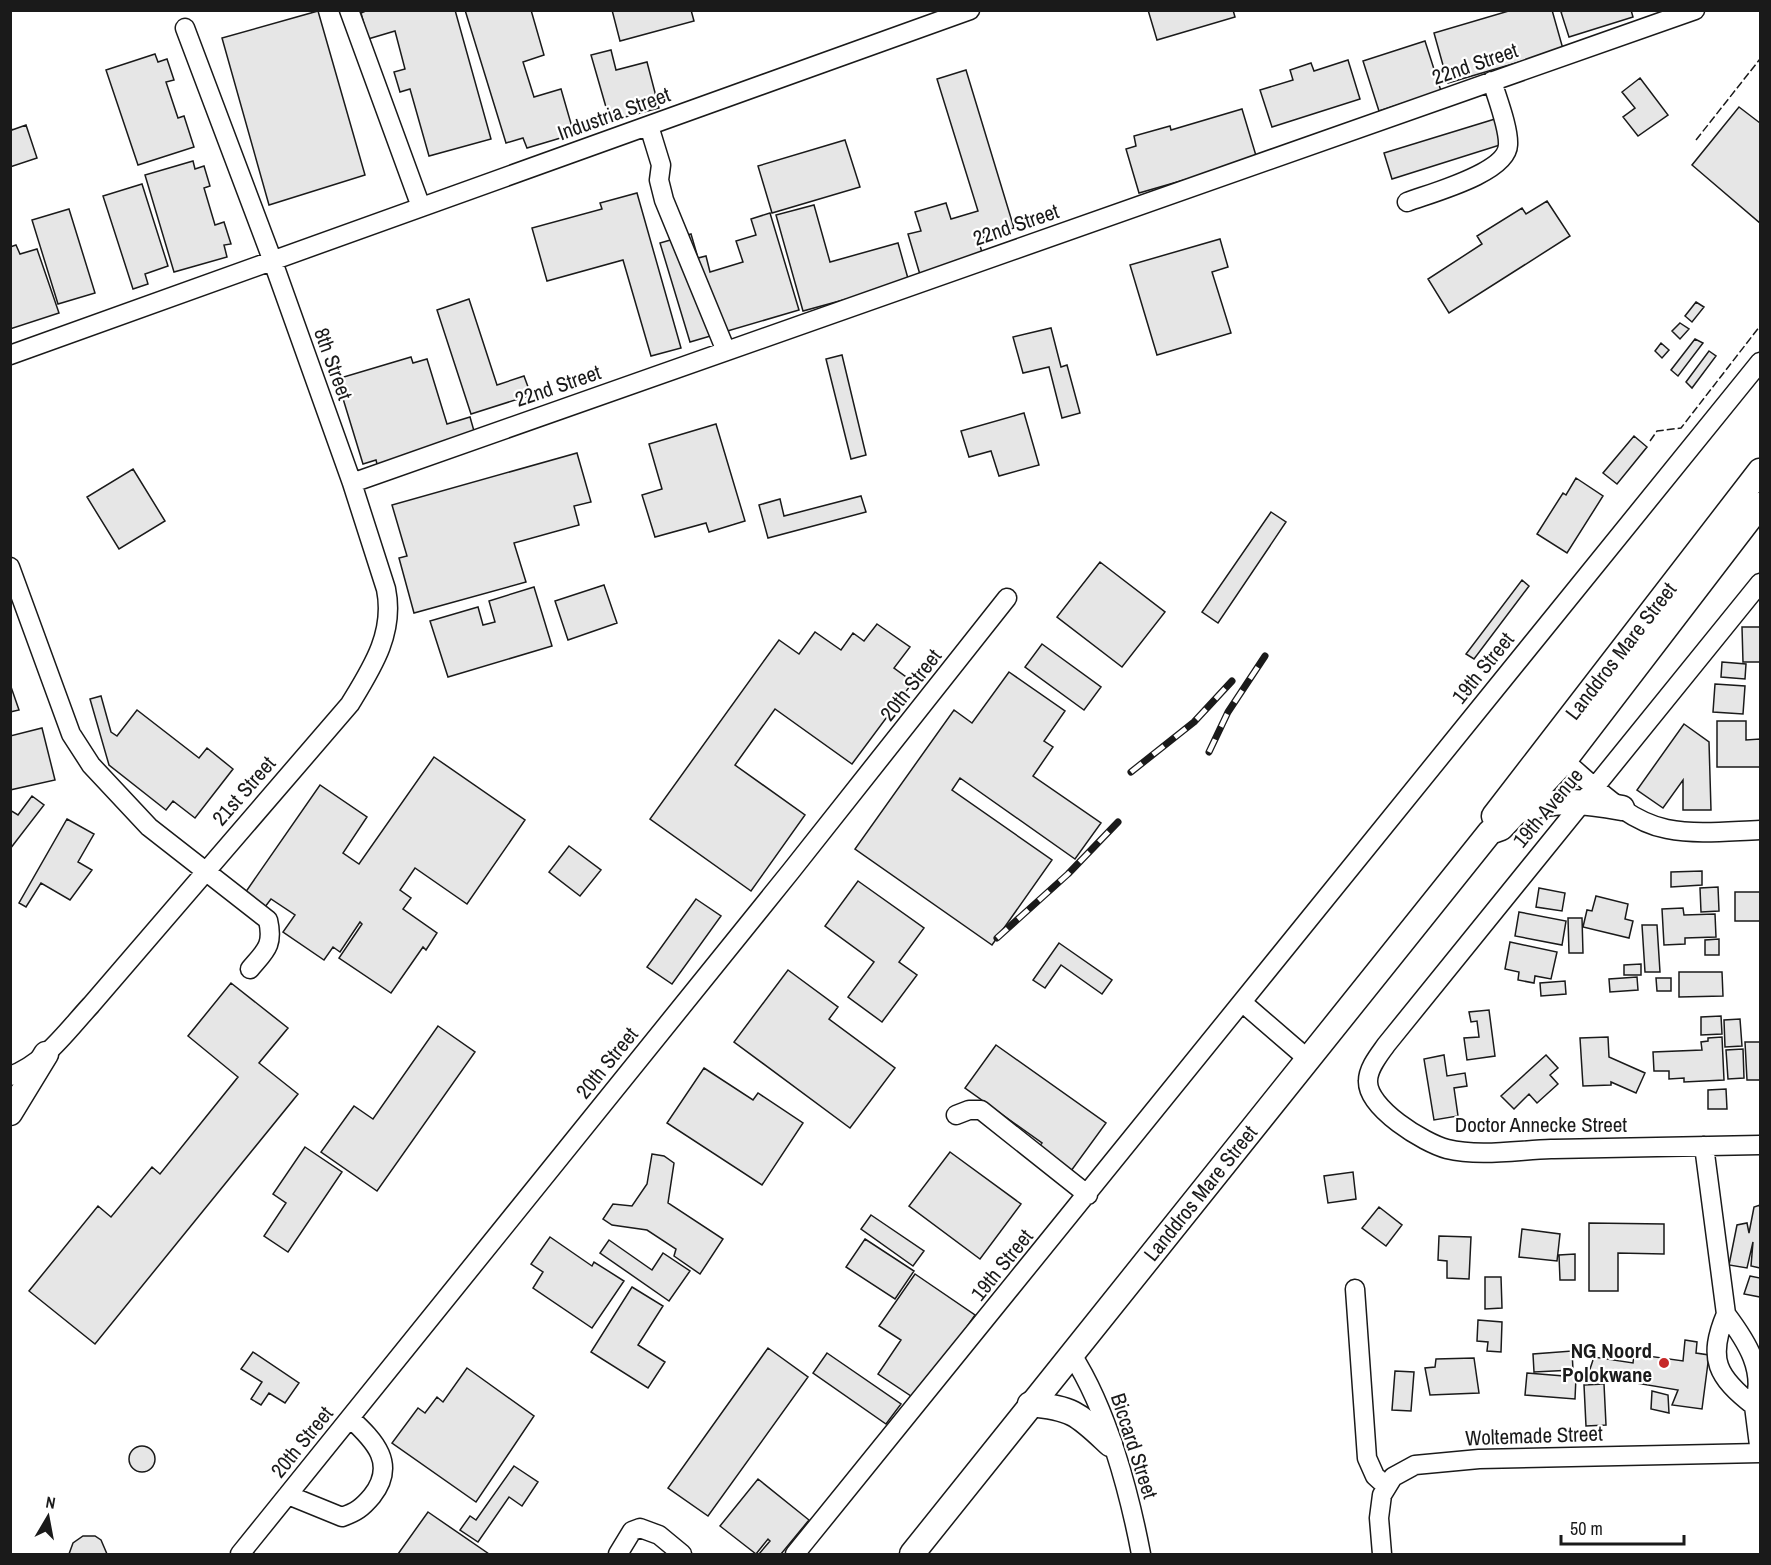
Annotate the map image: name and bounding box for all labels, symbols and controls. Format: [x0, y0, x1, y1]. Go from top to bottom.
street label: 22nd Street [1428, 35, 1522, 92]
street label: Industria Street [554, 80, 674, 147]
street label: 22nd Street [969, 196, 1063, 253]
street label: 8th Street [307, 324, 360, 404]
street label: 22nd Street [511, 357, 605, 414]
street label: Landdros Mare Street [1558, 576, 1683, 726]
street label: 19th Street [1445, 626, 1521, 710]
street label: 20th Street [873, 642, 948, 727]
street label: 21st Street [205, 750, 282, 832]
street label: 19th Avenue [1506, 762, 1589, 854]
street label: 20th Street [569, 1021, 645, 1105]
street label: Doctor Annecke Street [1455, 1110, 1627, 1139]
street label: Landdros Mare Street [1137, 1119, 1264, 1267]
street label: 19th Street [964, 1223, 1040, 1307]
place label: NG Noord Polokwane [1562, 1336, 1652, 1389]
marker: NG Noord Polokwane [1657, 1356, 1671, 1370]
street label: Biccard Street [1104, 1389, 1165, 1502]
street label: 20th Street [264, 1400, 340, 1484]
street label: Woltemade Street [1465, 1419, 1603, 1452]
north arrow [18, 1487, 78, 1547]
text: N [44, 1491, 57, 1514]
scale bar [1561, 1508, 1684, 1546]
text: 50 m [1570, 1516, 1603, 1541]

